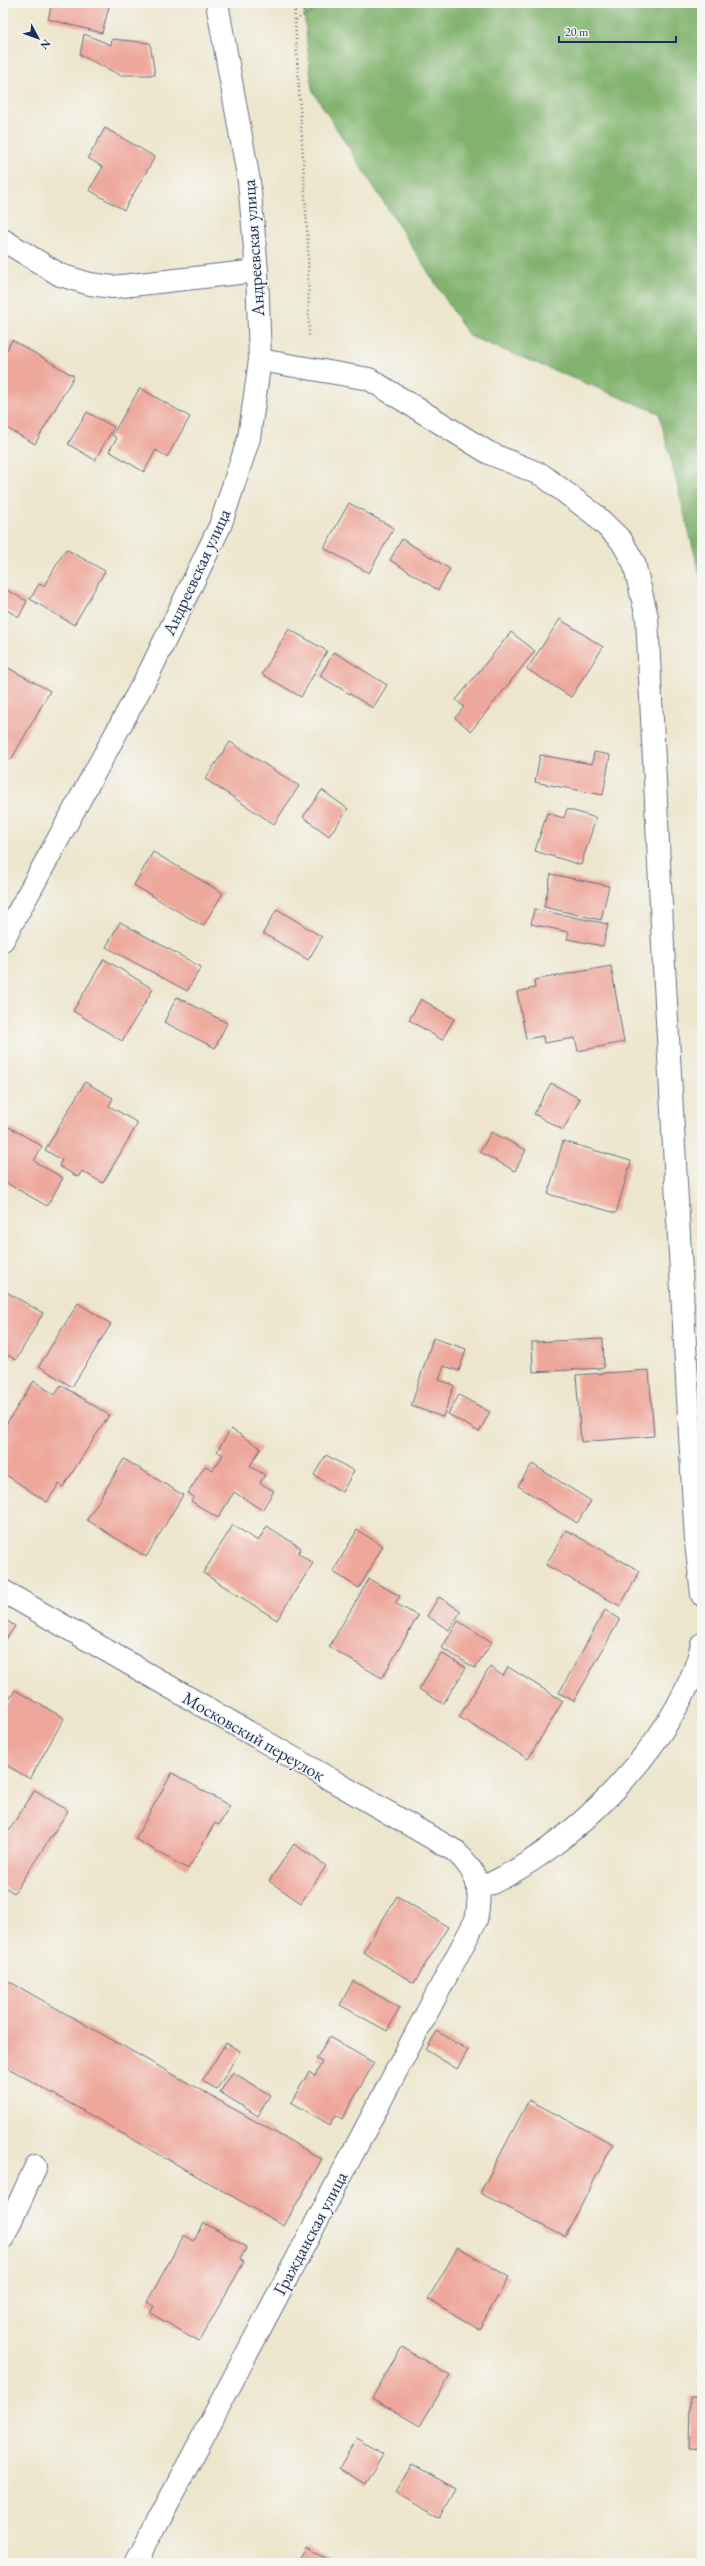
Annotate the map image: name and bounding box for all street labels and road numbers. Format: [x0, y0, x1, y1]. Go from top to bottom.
street label: Андреевская улица [237, 178, 269, 318]
street label: Андреевская улица [156, 504, 236, 640]
street label: Московский переулок [179, 1686, 330, 1786]
street label: Гражданская улица [268, 2166, 353, 2299]

